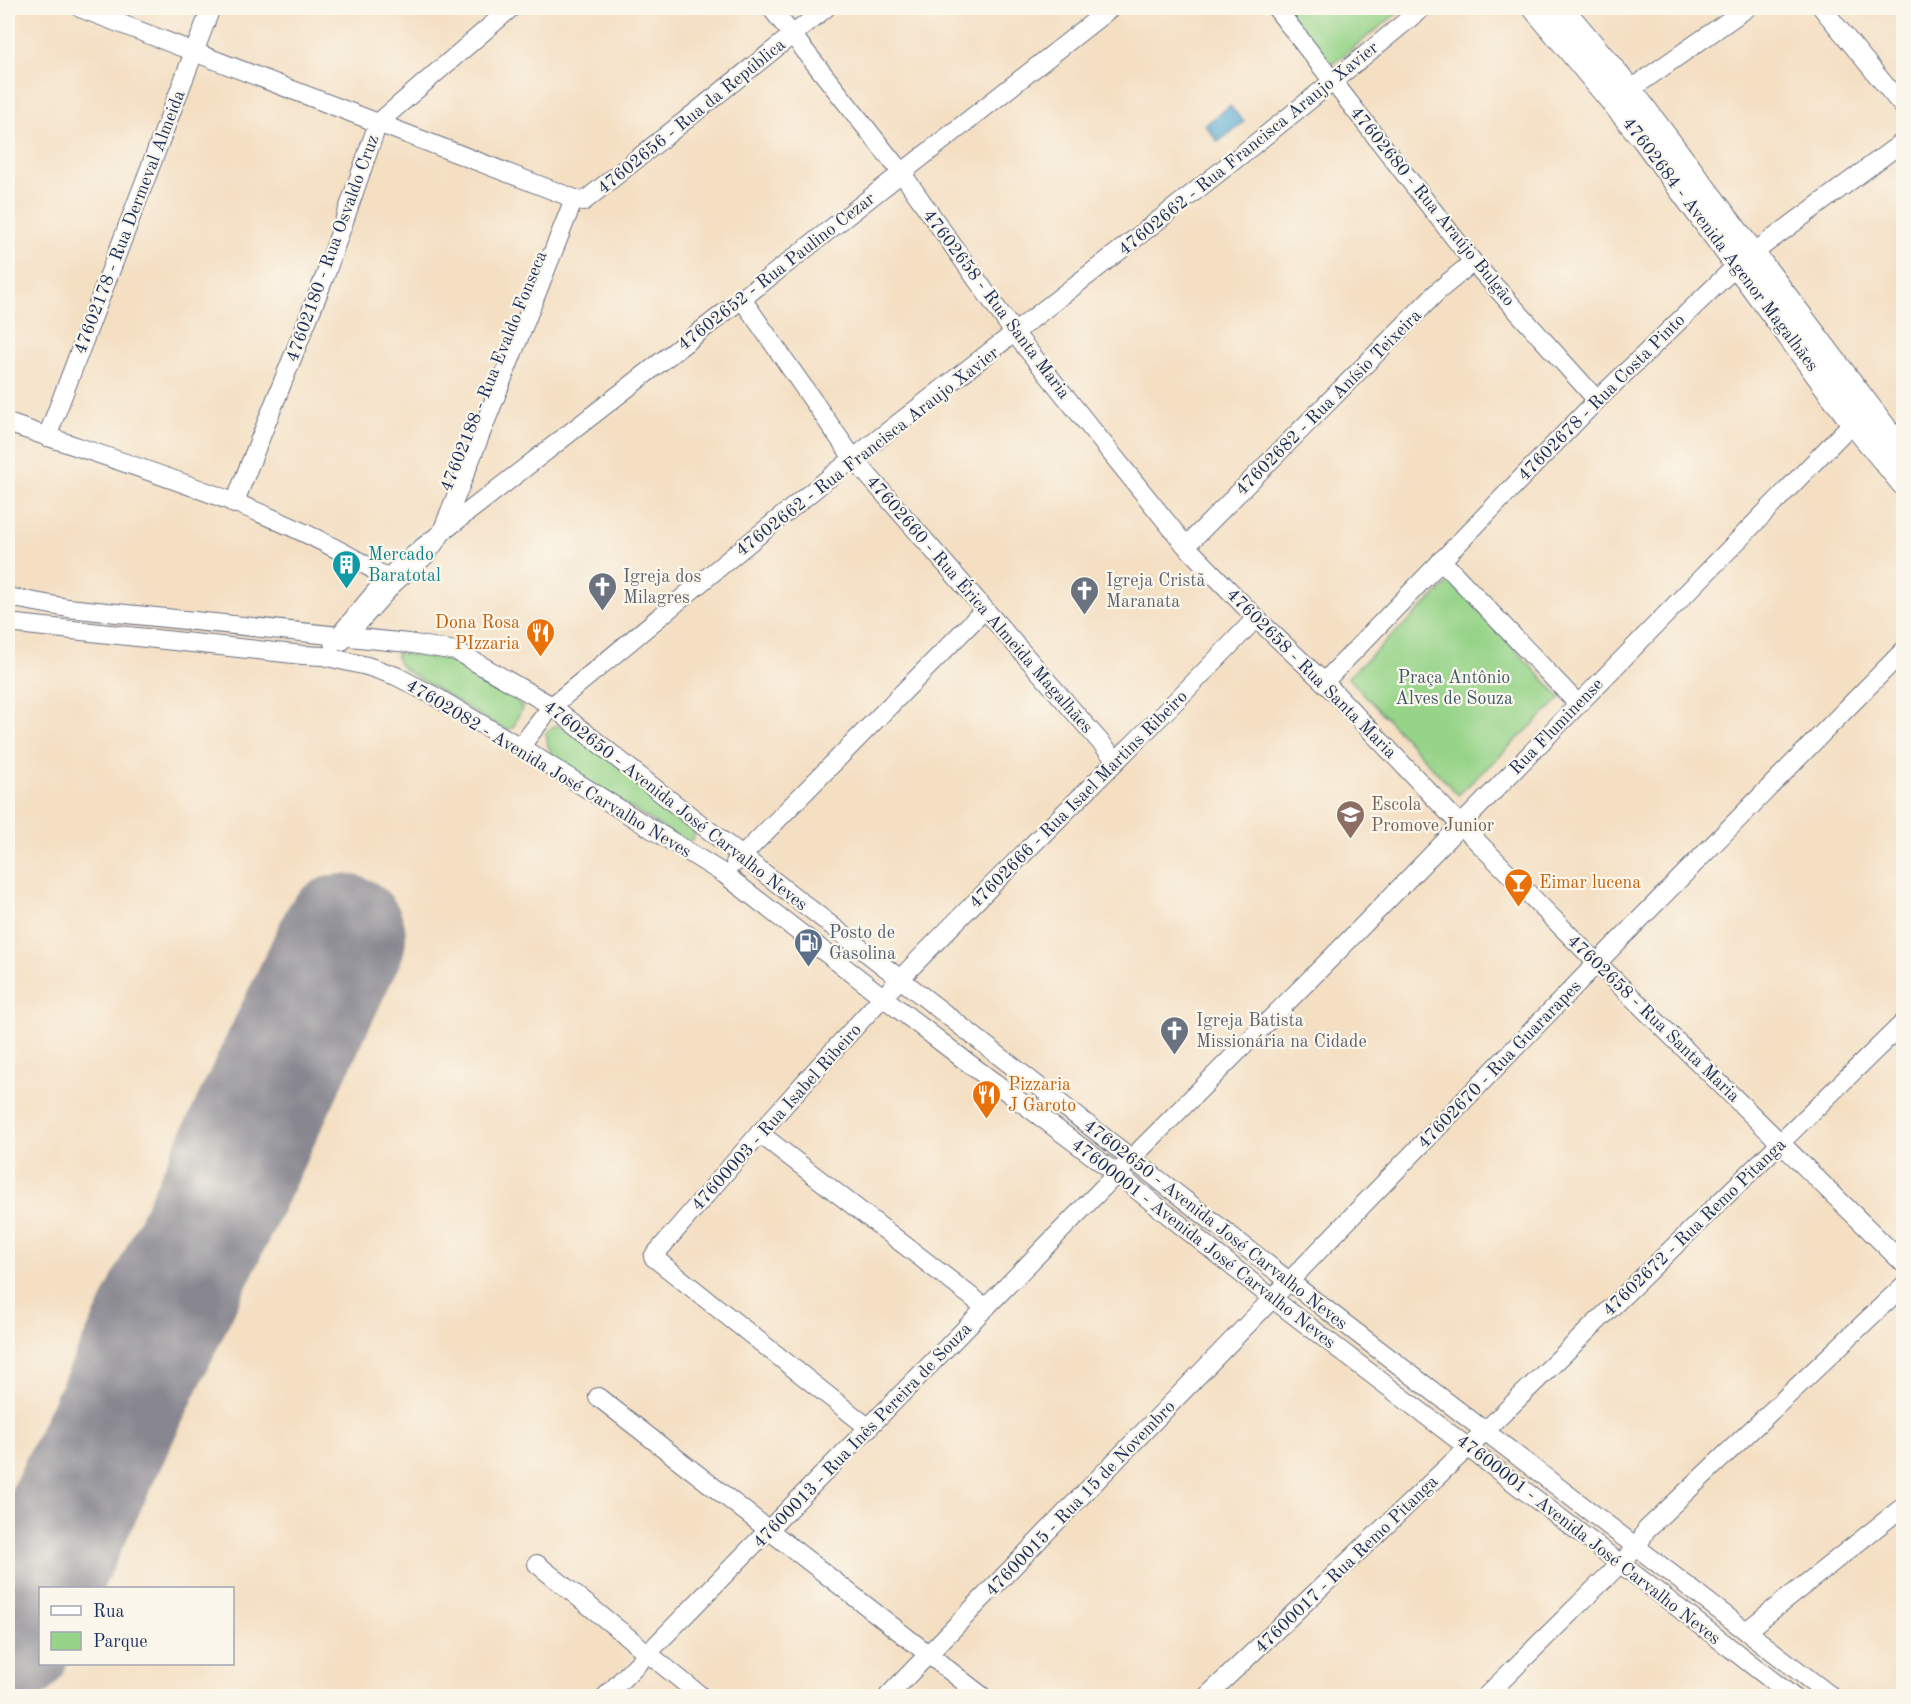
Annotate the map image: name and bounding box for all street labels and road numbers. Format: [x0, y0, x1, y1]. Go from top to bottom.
street label: 47602656 - Rua da República [594, 36, 789, 198]
street label: 47602662 - Rua Francisca Araujo Xavier [1115, 38, 1382, 259]
street label: 47602178 - Rua Dermeval Almeida [71, 88, 189, 357]
street label: 47602680 - Rua Araújo Bulgão [1346, 104, 1518, 310]
street label: 47602684 - Avenida Agenor Magalhães [1619, 114, 1822, 375]
street label: 47602180 - Rua Osvaldo Cruz [283, 132, 382, 364]
street label: 47602652 - Rua Paulino Cezar [675, 189, 879, 354]
street label: 47602658 - Rua Santa Maria [919, 207, 1073, 403]
street label: 47602188 - Rua Evaldo Fonseca [437, 249, 551, 494]
street label: 47602682 - Rua Anísio Teixeira [1232, 306, 1425, 499]
street label: 47602678 - Rua Costa Pinto [1515, 311, 1689, 485]
street label: 47602662 - Rua Francisca Araujo Xavier [733, 343, 1003, 560]
street label: 47602660 - Rua Érica Almeida Magalhães [863, 470, 1099, 737]
street label: 47602658 - Rua Santa Maria [1223, 585, 1400, 762]
street label: Rua Fluminense [1506, 675, 1607, 778]
street label: 47602082 - Avenida José Carvalho Neves [403, 676, 694, 861]
street label: 47602666 - Rua Isael Martins Ribeiro [966, 687, 1191, 912]
street label: 47602650 - Avenida José Carvalho Neves [540, 697, 811, 914]
street label: 47602658 - Rua Santa Maria [1564, 932, 1743, 1106]
street label: 47602670 - Rua Guararapes [1415, 977, 1585, 1152]
street label: 47600003 - Rua Isabel Ribeiro [688, 1021, 865, 1214]
street label: 47602650 - Avenida José Carvalho Neves [1080, 1116, 1351, 1333]
street label: 47600001 - Avenida José Carvalho Neves [1068, 1135, 1339, 1352]
street label: 47602672 - Rua Remo Pitanga [1600, 1135, 1790, 1320]
street label: 47600013 - Rua Inês Pereira de Souza [750, 1320, 975, 1552]
street label: 47600015 - Rua 15 de Novembro [983, 1397, 1179, 1600]
street label: 47600001 - Avenida José Carvalho Neves [1453, 1431, 1724, 1648]
street label: 47600017 - Rua Remo Pitanga [1252, 1472, 1442, 1657]

